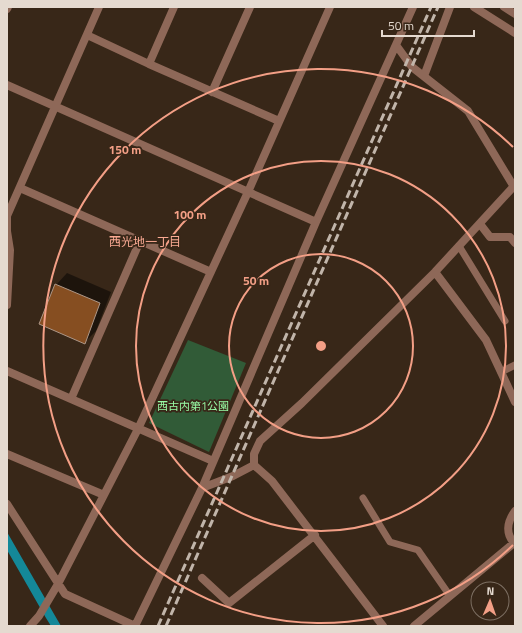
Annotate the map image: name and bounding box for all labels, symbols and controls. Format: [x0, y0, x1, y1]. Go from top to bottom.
scale bar [382, 12, 474, 38]
text: 50 m [388, 16, 414, 35]
text: 150 m [109, 140, 141, 159]
text: 100 m [174, 205, 206, 224]
district label: 西光地一丁目 [109, 232, 181, 251]
text: 50 m [243, 271, 269, 290]
centre of rings [314, 339, 328, 353]
park label: 西古内第1公園 [157, 398, 229, 414]
north arrow [470, 581, 510, 621]
text: N [486, 583, 494, 599]

